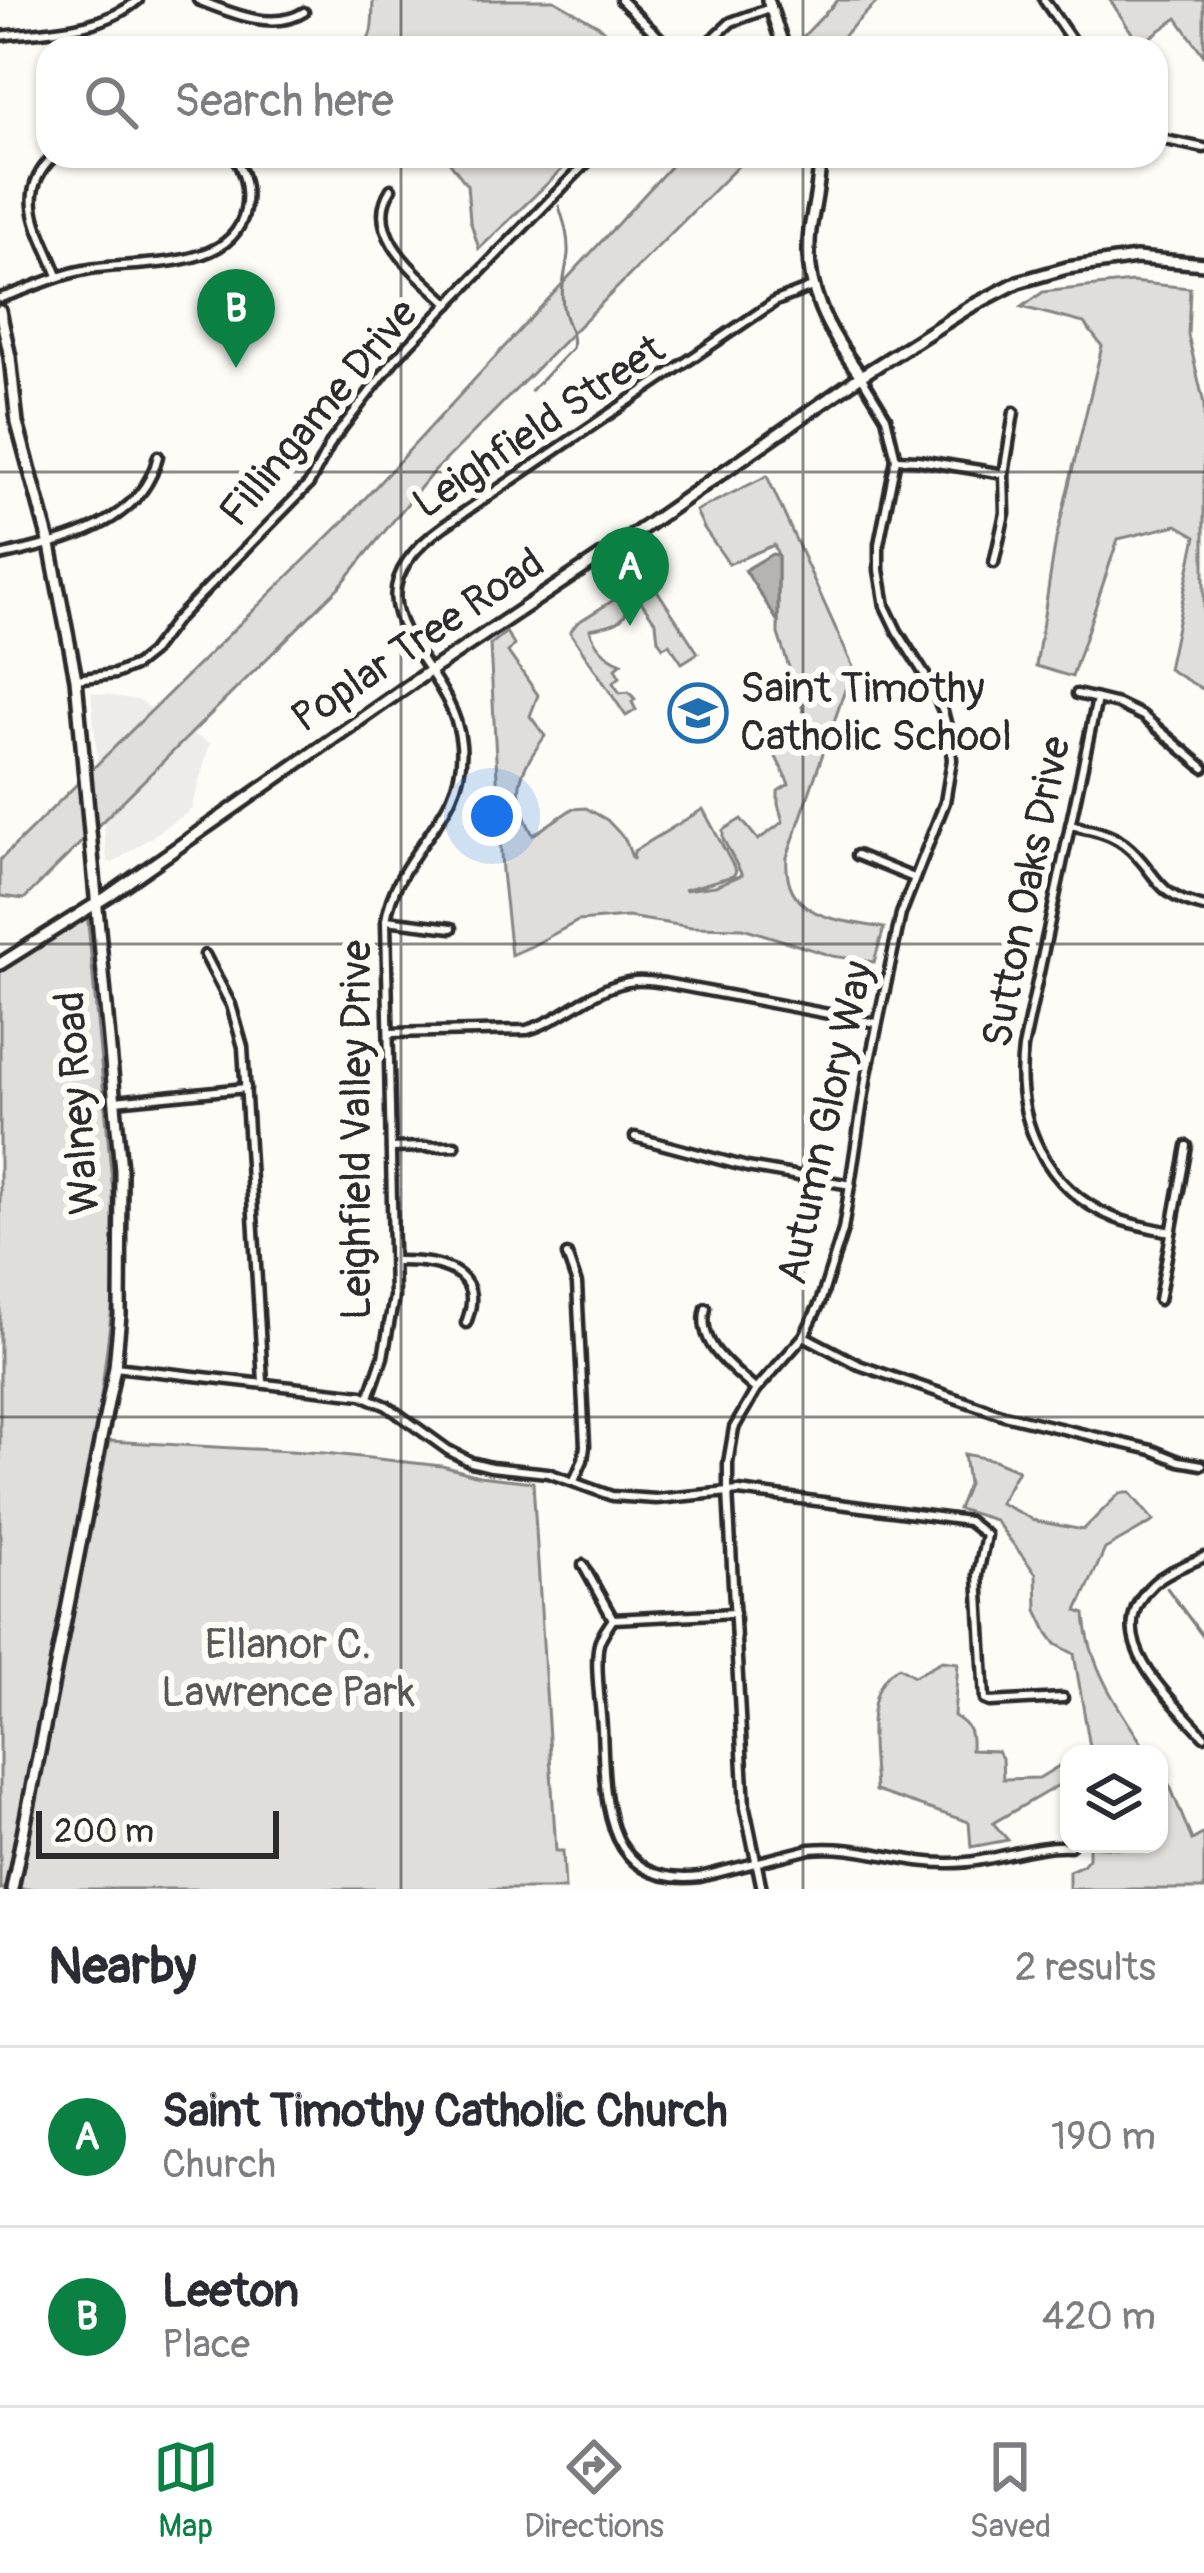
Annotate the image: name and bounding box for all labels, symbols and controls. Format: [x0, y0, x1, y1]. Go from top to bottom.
search box [36, 36, 1168, 168]
icon: search [78, 69, 144, 135]
text: Search here [174, 74, 394, 130]
pin: B [197, 269, 275, 368]
street label: Fillingame Drive [209, 288, 429, 537]
street label: Leighfield Street [403, 324, 675, 530]
pin: A [591, 527, 669, 626]
street label: Poplar Tree Road [282, 537, 554, 745]
place label: Saint Timothy Catholic School [740, 663, 1012, 763]
school or university icon: Saint Timothy Catholic School [667, 682, 729, 744]
street label: Sutton Oaks Drive [971, 732, 1083, 1052]
your location [462, 786, 522, 846]
street label: Leighfield Valley Drive [331, 940, 383, 1320]
street label: Autumn Glory Way [766, 957, 886, 1289]
street label: Walney Road [44, 990, 112, 1216]
park label: Ellanor C. Lawrence Park [161, 1619, 415, 1719]
map controls [1060, 1745, 1168, 1853]
button: layers [1060, 1745, 1168, 1853]
scale bar [36, 1805, 279, 1858]
text: 200 m [54, 1811, 154, 1852]
text: Nearby [48, 1935, 196, 1999]
text: 2 results [1015, 1943, 1156, 1992]
text: Saint Timothy Catholic Church [162, 2084, 728, 2140]
text: A [74, 2112, 100, 2161]
text: 190 m [1051, 2112, 1156, 2161]
text: Church [162, 2140, 276, 2189]
text: Leeton [162, 2264, 299, 2320]
text: B [76, 2292, 98, 2341]
text: 420 m [1042, 2292, 1156, 2341]
text: Place [162, 2320, 250, 2369]
tab: Map [153, 2434, 219, 2547]
tab: Directions [524, 2434, 664, 2547]
tab: Saved [969, 2434, 1051, 2547]

